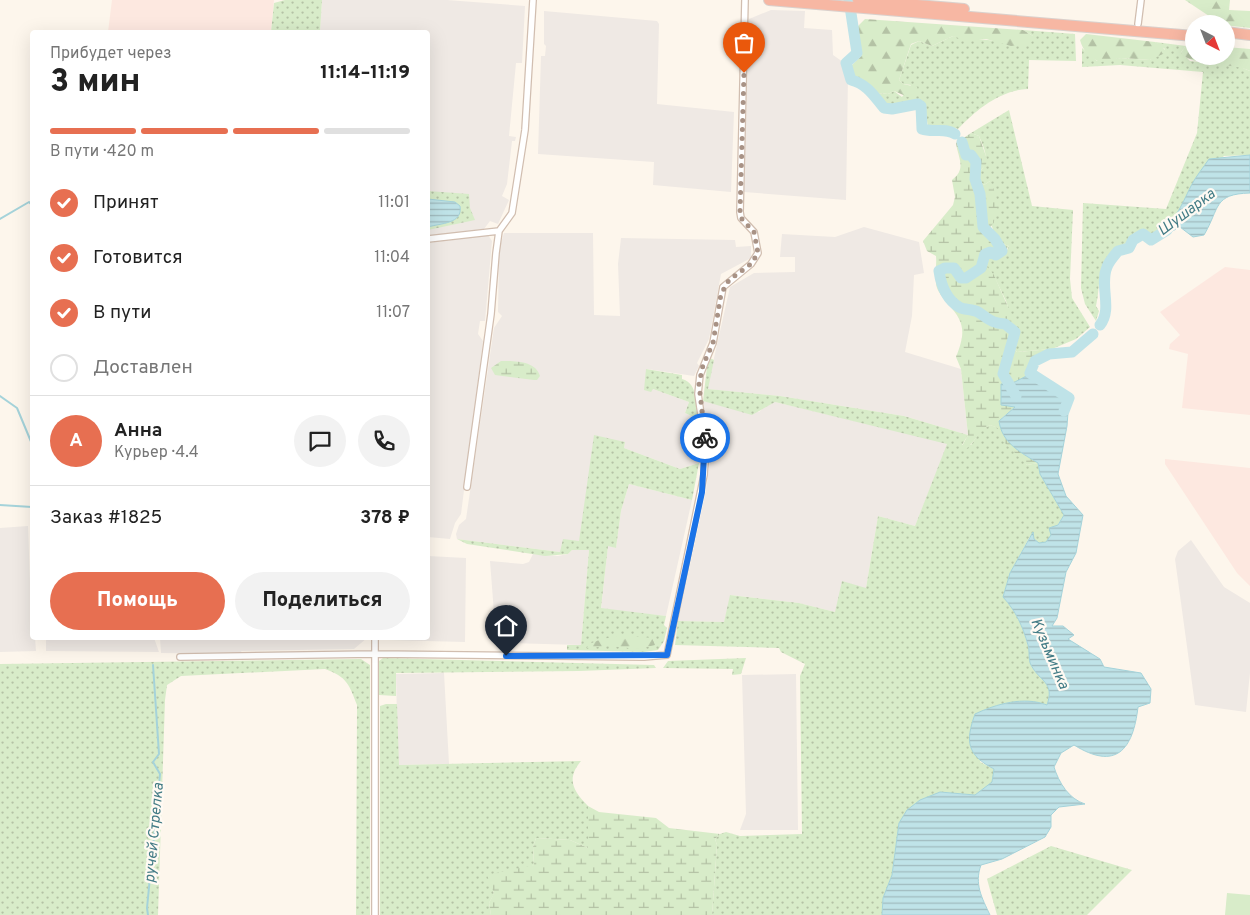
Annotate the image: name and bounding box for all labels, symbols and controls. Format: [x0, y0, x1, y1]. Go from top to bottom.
north arrow [1185, 15, 1235, 65]
map controls [1185, 15, 1235, 65]
pin [723, 22, 765, 73]
icon: bag [730, 29, 758, 57]
text: Прибудет через [50, 44, 172, 64]
text: 11:14–11:19 [320, 61, 410, 85]
text: 3 мин [50, 63, 141, 103]
text: В пути · 420 m [50, 142, 154, 162]
water label: Шушарка [1154, 185, 1220, 241]
icon: check [50, 189, 78, 217]
text: Принят [93, 191, 159, 215]
text: 11:01 [378, 193, 410, 213]
icon: check [50, 244, 78, 272]
text: Готовится [93, 246, 183, 270]
text: 11:04 [374, 248, 410, 268]
icon: check [50, 299, 78, 327]
text: В пути [93, 301, 151, 325]
text: 11:07 [376, 303, 410, 323]
text: Доставлен [93, 356, 193, 380]
courier [680, 413, 730, 463]
button: chat [294, 415, 346, 467]
button: phone [358, 415, 410, 467]
text: Анна [114, 419, 162, 443]
icon: bike [691, 424, 719, 452]
text: А [69, 429, 83, 453]
text: Курьер · 4.4 [114, 443, 199, 463]
text: Заказ #1825 [50, 506, 162, 530]
text: 378 ₽ [360, 506, 410, 530]
button: Помощь [50, 572, 225, 630]
button: Поделиться [235, 572, 410, 630]
pin [485, 605, 527, 656]
icon: home [492, 612, 520, 640]
water label: Кузьминка [1026, 616, 1073, 693]
water label: ручей Стрелка [141, 782, 169, 884]

